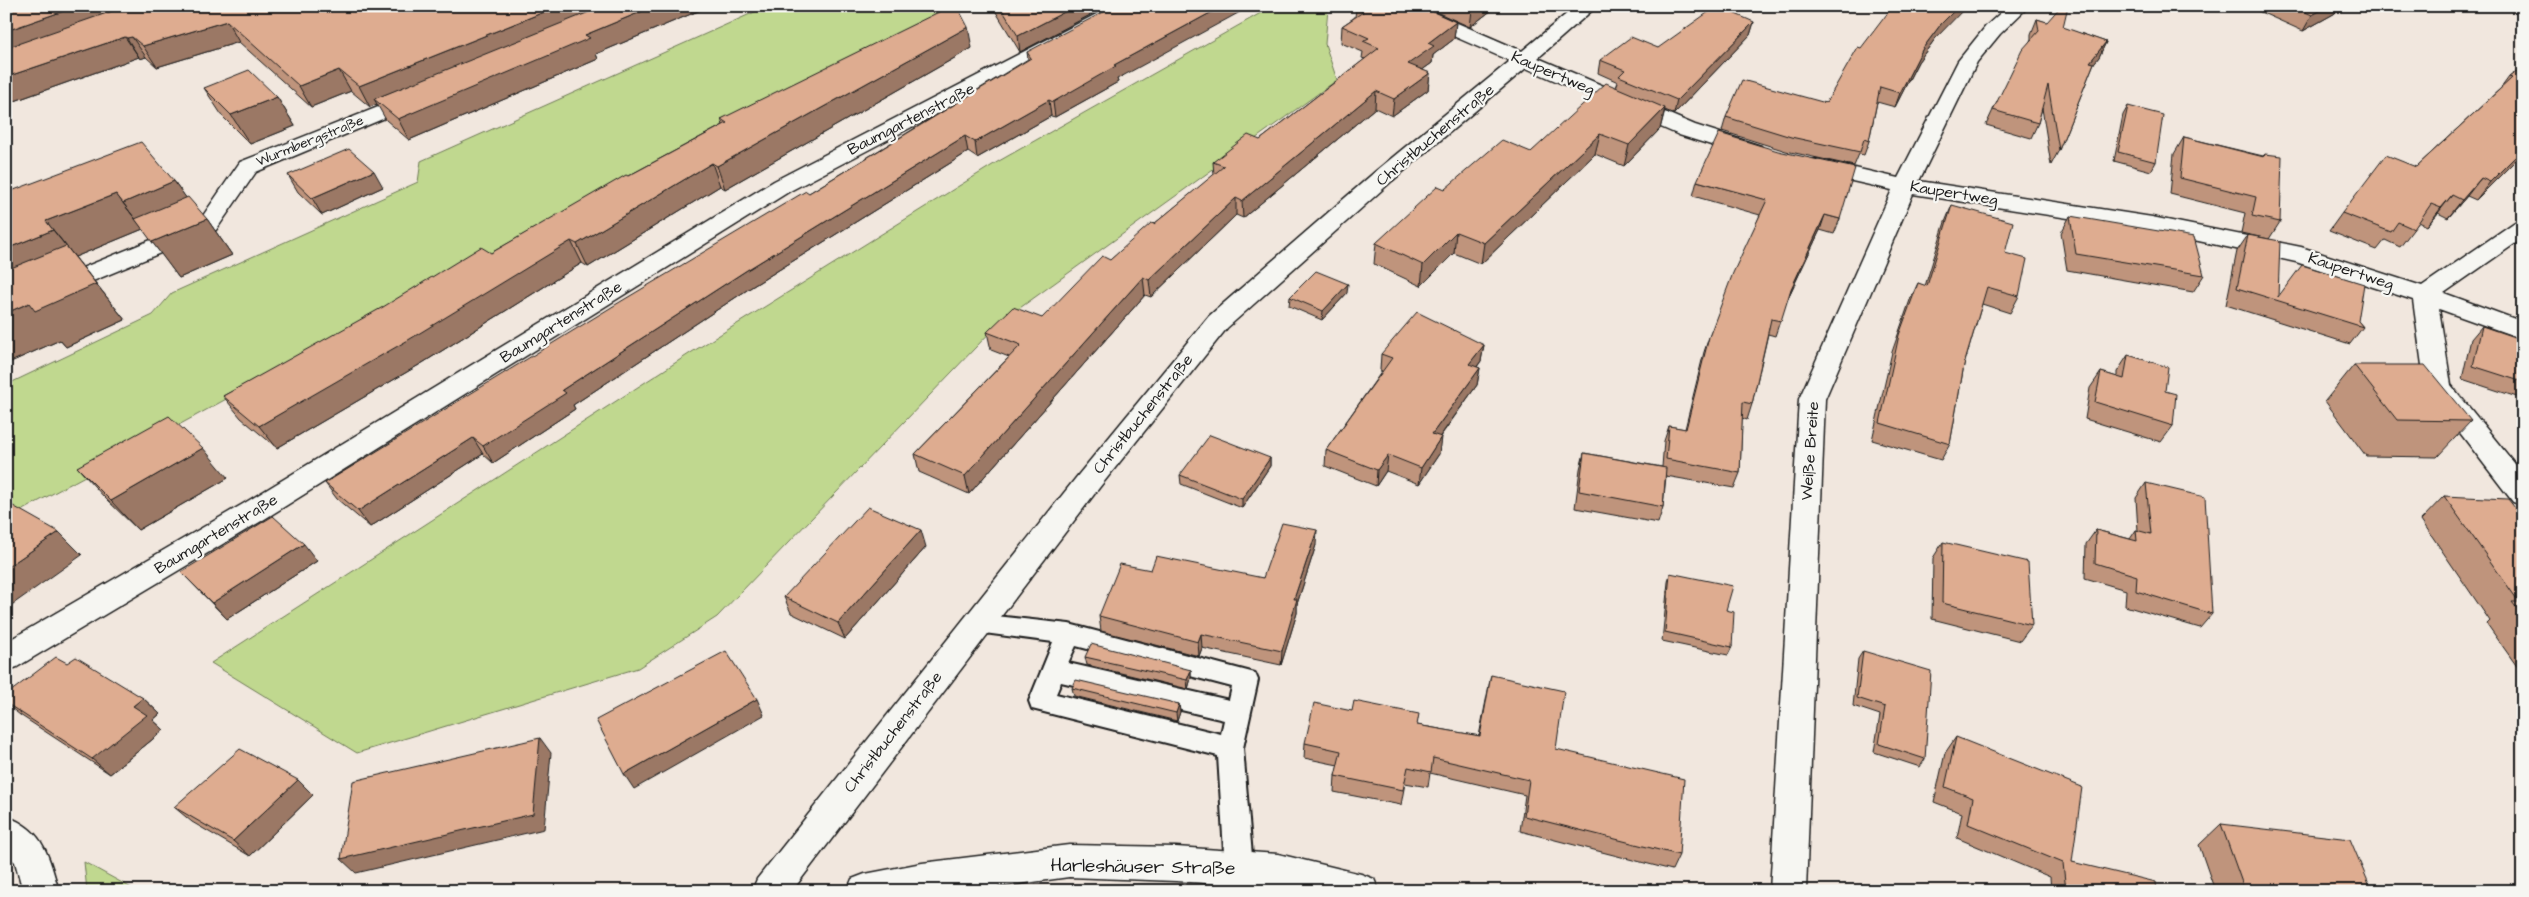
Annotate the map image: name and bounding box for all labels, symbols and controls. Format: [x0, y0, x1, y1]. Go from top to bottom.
street label: Kaupertweg [1508, 46, 1598, 101]
street label: Baumgartenstraße [844, 77, 979, 161]
street label: Christbuchenstraße [1371, 79, 1499, 191]
street label: Wurmbergstraße [253, 110, 367, 172]
street label: Kaupertweg [1908, 175, 2000, 212]
street label: Kaupertweg [2305, 247, 2397, 296]
street label: Baumgartenstraße [496, 275, 627, 369]
street label: Christbuchenstraße [1088, 349, 1198, 479]
street label: Weiße Breite [1796, 401, 1824, 501]
street label: Baumgartenstraße [150, 488, 282, 580]
street label: Christbuchenstraße [839, 667, 948, 797]
street label: Harleshäuser Straße [1050, 852, 1236, 882]

